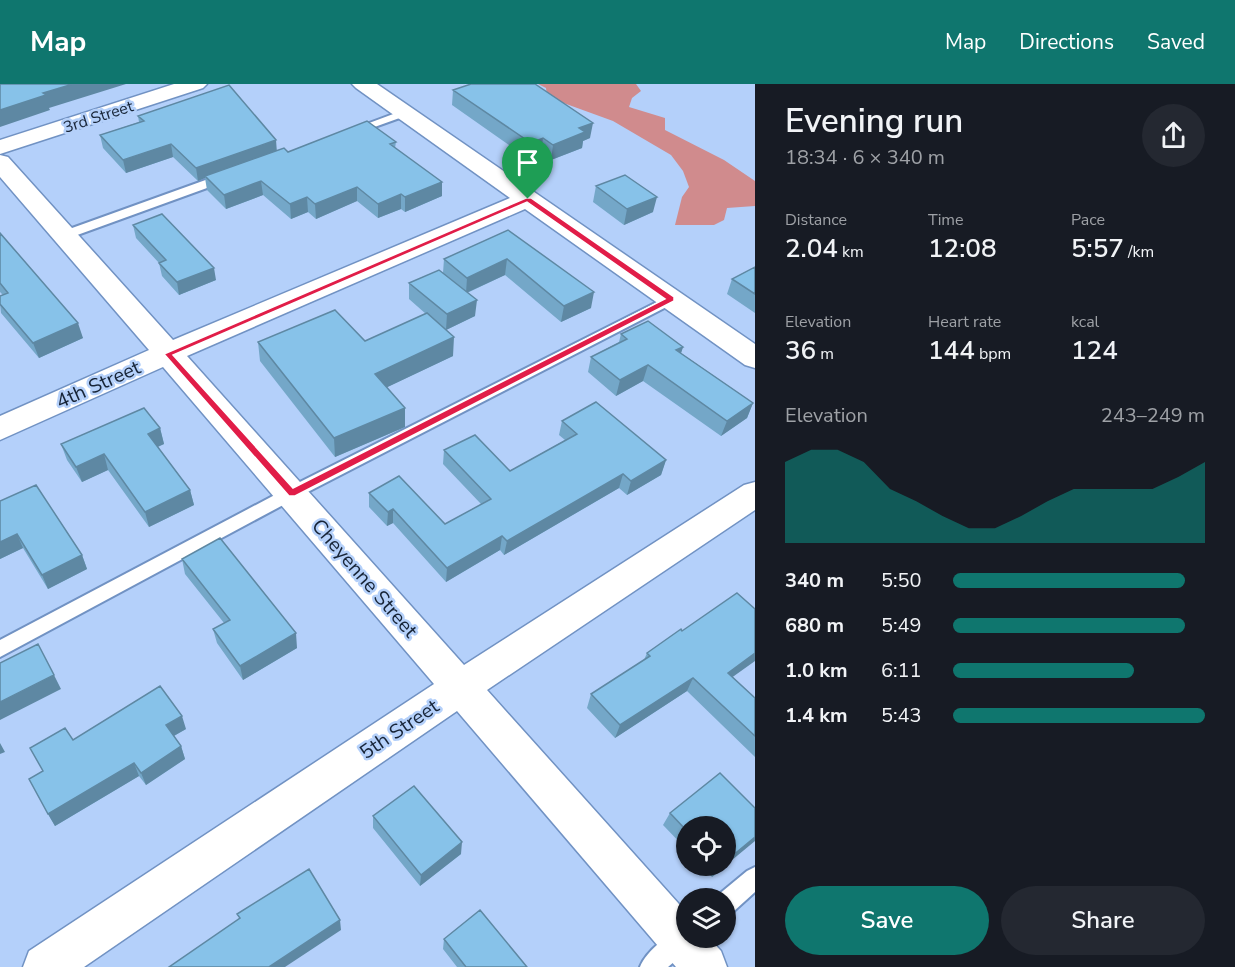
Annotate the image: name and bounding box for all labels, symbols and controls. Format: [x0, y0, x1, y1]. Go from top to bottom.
text: Map [30, 23, 86, 61]
text: Map [945, 28, 986, 56]
text: Directions [1019, 28, 1114, 56]
text: Saved [1147, 28, 1205, 56]
street label: 3rd Street [61, 95, 136, 139]
text: Evening run [785, 99, 963, 144]
button: share [1142, 104, 1205, 167]
pin [502, 137, 553, 199]
text: 18:34 · 6 × 340 m [785, 144, 945, 171]
icon: arrive [511, 146, 544, 179]
text: Distance [785, 209, 847, 231]
text: Time [928, 209, 964, 231]
text: Pace [1071, 209, 1105, 231]
text: 2.04 [785, 231, 838, 266]
text: 12:08 [928, 231, 997, 266]
text: 5:57 [1071, 231, 1124, 266]
text: km [838, 241, 864, 263]
text: /km [1124, 241, 1154, 263]
text: Elevation [785, 311, 851, 333]
text: Heart rate [928, 311, 1001, 333]
text: kcal [1071, 311, 1099, 333]
text: 36 [785, 333, 816, 368]
text: 144 [928, 333, 975, 368]
text: 124 [1071, 333, 1118, 368]
text: m [816, 343, 834, 365]
text: bpm [975, 343, 1011, 365]
street label: 4th Street [52, 353, 146, 415]
text: Elevation [785, 402, 868, 429]
text: 243–249 m [1101, 402, 1205, 429]
street label: Cheyenne Street [306, 513, 424, 644]
text: 340 m [785, 567, 844, 594]
text: 5:50 [881, 567, 922, 594]
text: 680 m [785, 612, 844, 639]
text: 5:49 [881, 612, 922, 639]
text: 1.0 km [785, 657, 848, 684]
text: 6:11 [881, 657, 922, 684]
street label: 5th Street [354, 692, 445, 766]
text: 1.4 km [785, 702, 848, 729]
text: 5:43 [881, 702, 922, 729]
map controls [676, 816, 736, 948]
button: locate [676, 816, 736, 876]
button: Save [785, 886, 989, 955]
button: Share [1001, 886, 1205, 955]
button: layers [676, 888, 736, 948]

